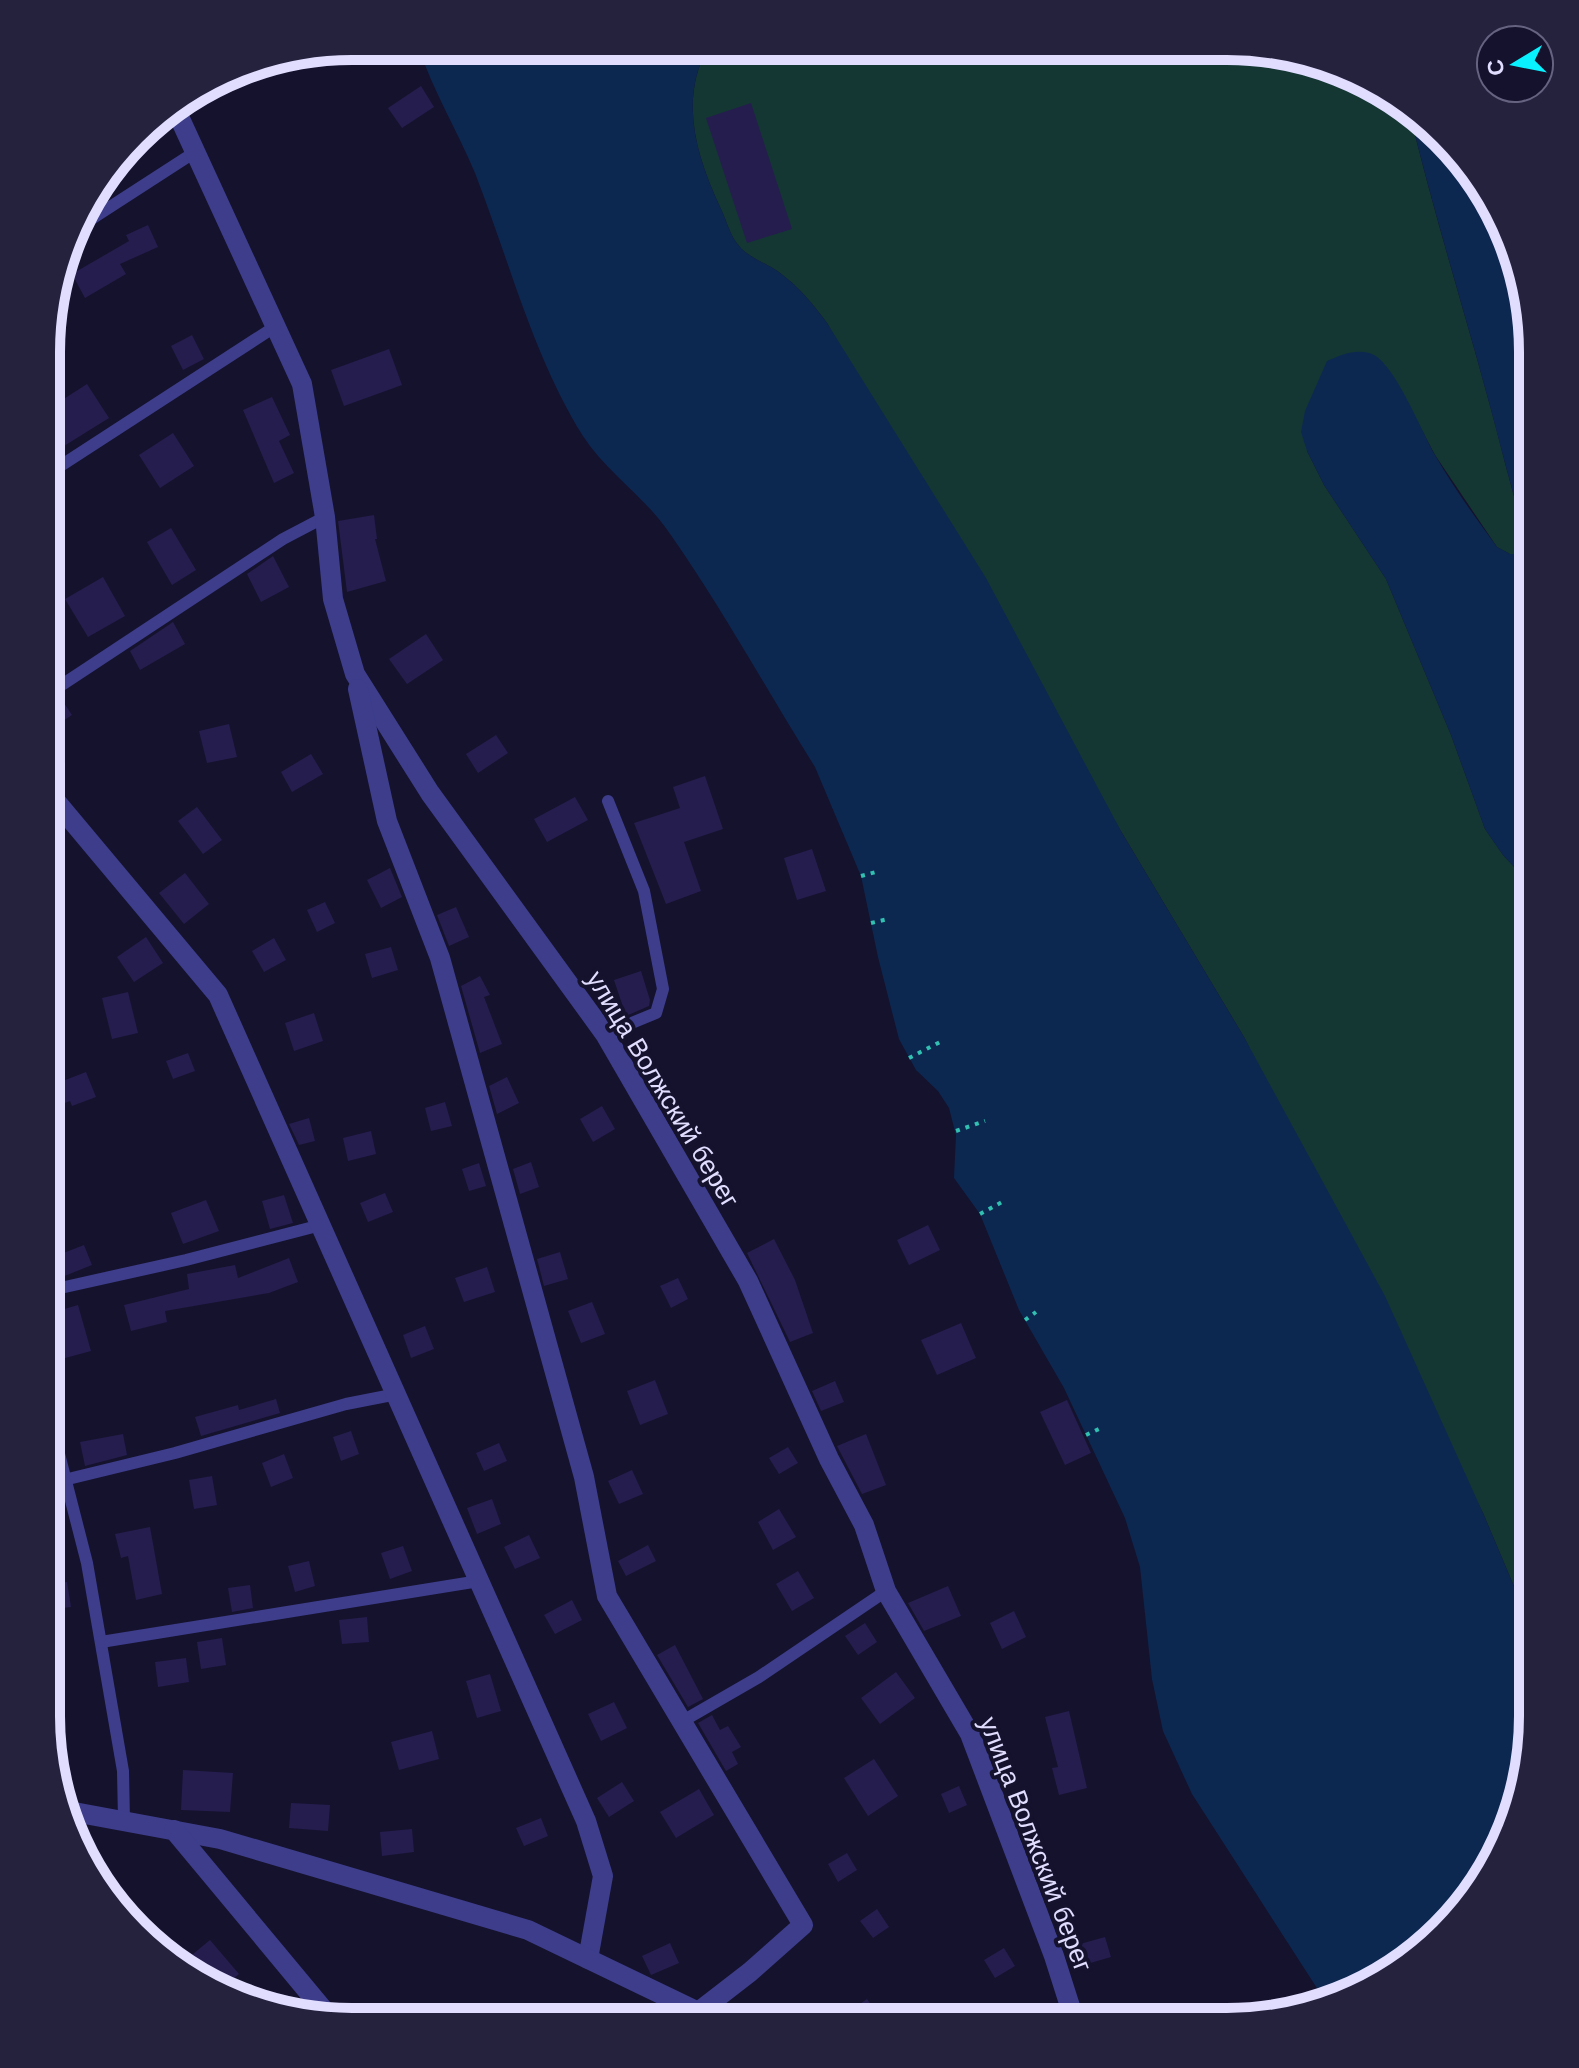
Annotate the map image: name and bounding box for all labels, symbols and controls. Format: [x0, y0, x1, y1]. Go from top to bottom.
north arrow [1475, 24, 1555, 104]
text: С [1482, 57, 1509, 77]
street label: улица Волжский берег [580, 965, 746, 1213]
street label: улица Волжский берег [974, 1712, 1098, 1976]

